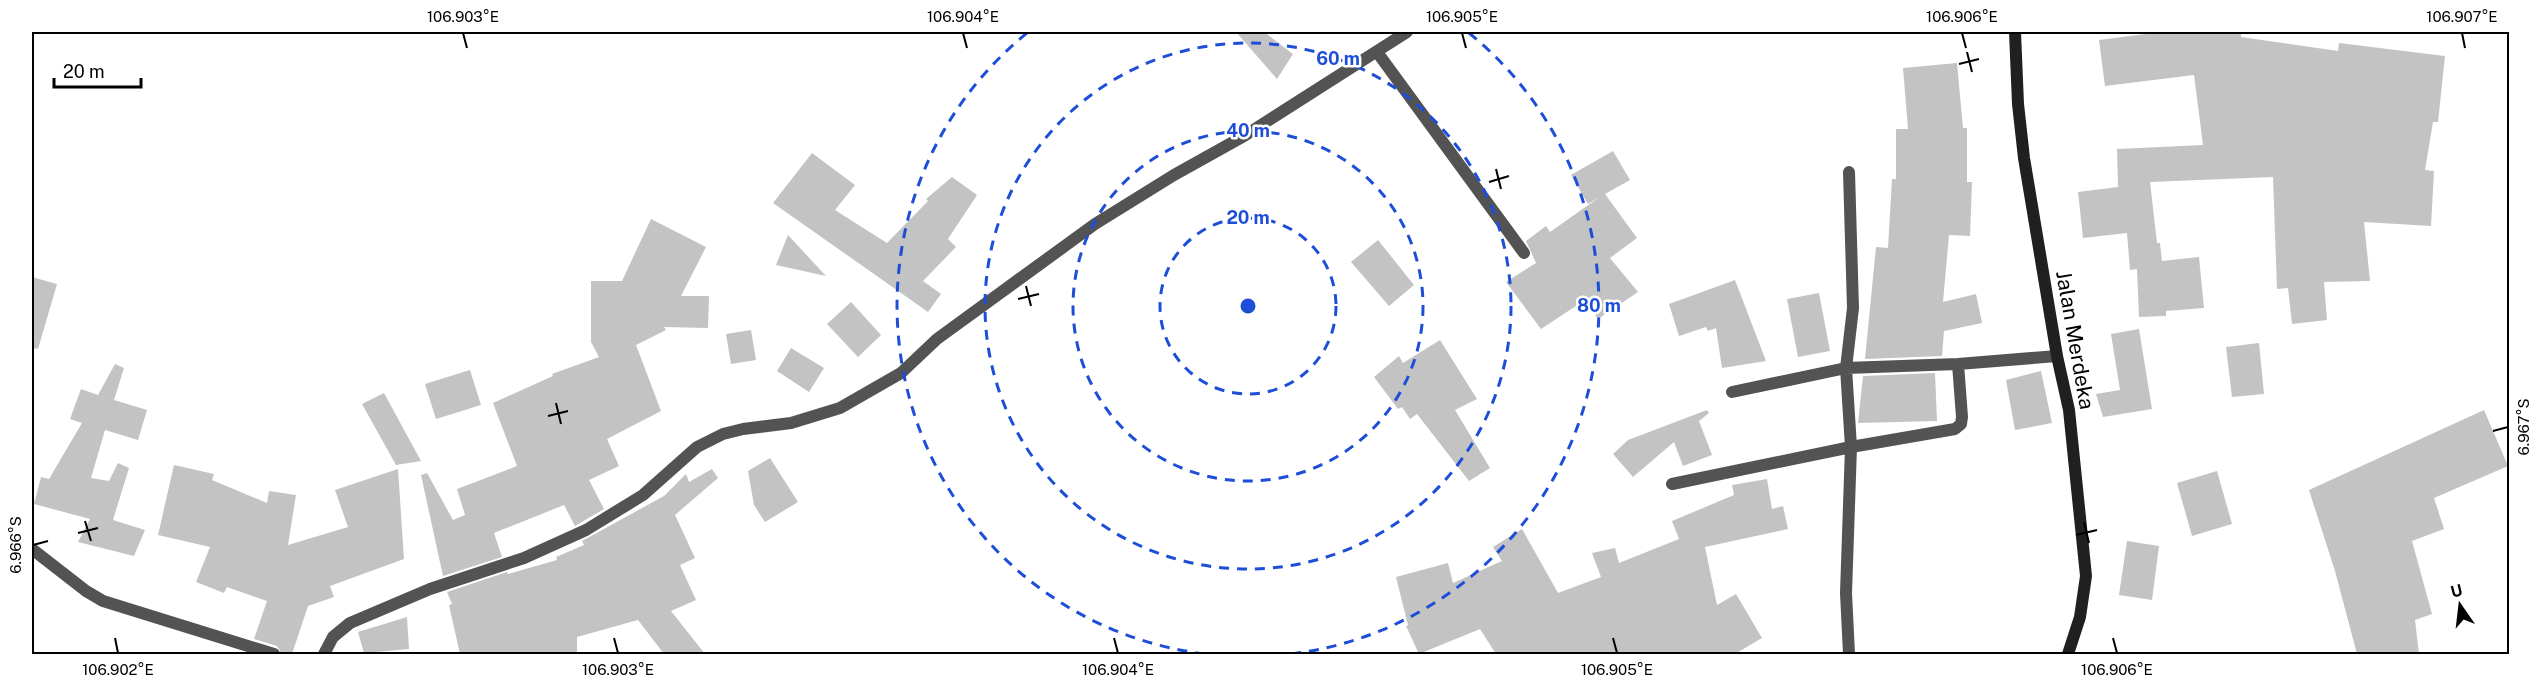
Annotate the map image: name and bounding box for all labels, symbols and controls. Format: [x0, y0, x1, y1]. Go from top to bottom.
text: 106.903°E [427, 8, 499, 25]
text: 106.904°E [927, 8, 999, 25]
text: 106.905°E [1426, 8, 1498, 25]
text: 106.906°E [1926, 8, 1998, 25]
text: 106.907°E [2426, 8, 2498, 25]
text: 60 m [1316, 48, 1360, 69]
scale bar [54, 51, 141, 89]
text: 20 m [63, 61, 105, 82]
text: 40 m [1226, 120, 1270, 141]
text: 20 m [1226, 207, 1270, 228]
street label: Jalan Merdeka [2051, 268, 2100, 411]
text: 80 m [1577, 295, 1621, 316]
centre of rings [1238, 296, 1258, 316]
text: 6.967°S [2515, 398, 2532, 456]
text: 6.966°S [7, 516, 24, 574]
north arrow [2430, 575, 2490, 635]
text: U [2449, 580, 2464, 602]
text: 106.902°E [82, 661, 154, 678]
text: 106.903°E [582, 661, 654, 678]
text: 106.904°E [1082, 661, 1154, 678]
text: 106.905°E [1581, 661, 1653, 678]
text: 106.906°E [2081, 661, 2153, 678]

